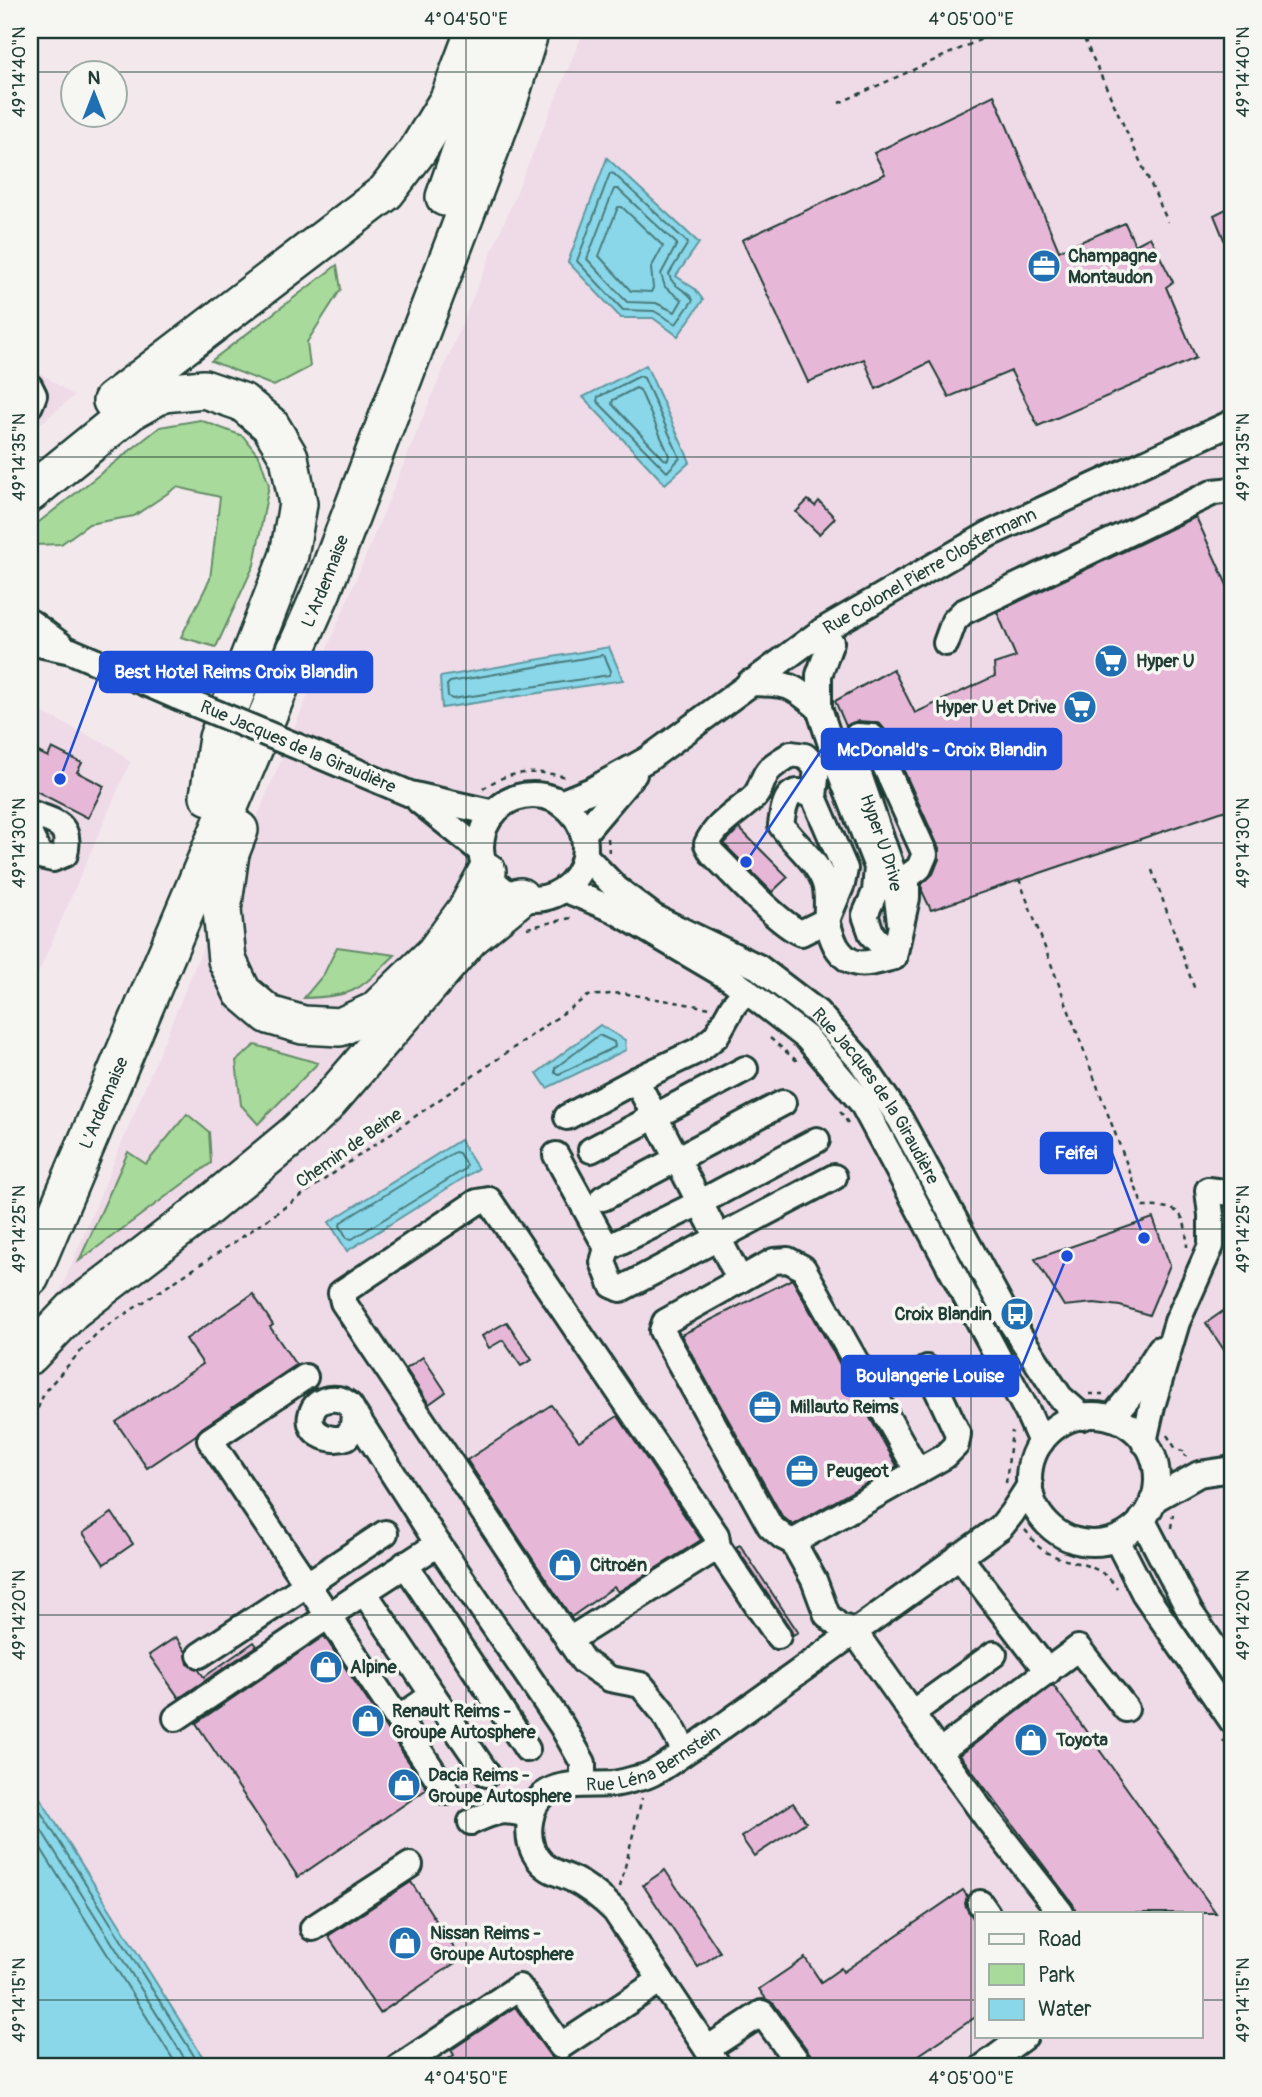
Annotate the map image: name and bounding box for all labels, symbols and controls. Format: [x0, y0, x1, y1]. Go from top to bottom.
text: 4°04'50"E [424, 8, 508, 31]
text: 4°05'00"E [928, 8, 1014, 31]
text: 49°14'40"N [8, 27, 31, 117]
text: 49°14'40"N [1232, 27, 1255, 117]
north arrow [60, 60, 130, 130]
text: N [88, 66, 101, 90]
place label: Champagne Montaudon [1068, 245, 1158, 289]
office icon: Champagne Montaudon [1025, 247, 1063, 285]
text: 49°14'35"N [8, 413, 31, 501]
text: 49°14'35"N [1232, 413, 1255, 501]
street label: Rue Colonel Pierre Clostermann [819, 502, 1040, 640]
street label: L'Ardennaise [296, 531, 354, 631]
supermarket icon: Hyper U [1092, 642, 1130, 680]
place label: Hyper U [1136, 650, 1195, 673]
callout: Best Hotel Reims Croix Blandin [100, 652, 372, 692]
text: Best Hotel Reims Croix Blandin [114, 660, 358, 684]
supermarket icon: Hyper U et Drive [1061, 688, 1099, 726]
street label: Rue Jacques de la Giraudière [197, 695, 399, 799]
place label: Hyper U et Drive [935, 696, 1057, 719]
callout: McDonald's - Croix Blandin [822, 729, 1061, 769]
text: McDonald's - Croix Blandin [837, 738, 1047, 762]
street label: Hyper U Drive [855, 791, 907, 893]
text: 49°14'30"N [8, 798, 31, 888]
text: 49°14'30"N [1232, 798, 1255, 888]
street label: Rue Jacques de la Giraudière [807, 1003, 945, 1188]
street label: L'Ardennaise [74, 1053, 133, 1153]
street label: Chemin de Beine [292, 1103, 407, 1193]
callout: Feifei [1041, 1133, 1112, 1173]
text: Feifei [1055, 1141, 1098, 1165]
text: 49°14'25"N [8, 1185, 31, 1273]
text: 49°14'25"N [1232, 1185, 1255, 1273]
bus stop icon: Croix Blandin [998, 1295, 1036, 1333]
place label: Croix Blandin [895, 1303, 992, 1326]
callout: Boulangerie Louise [842, 1356, 1018, 1396]
text: Boulangerie Louise [856, 1364, 1005, 1388]
office icon: Millauto Reims [746, 1388, 784, 1426]
place label: Millauto Reims [790, 1396, 899, 1419]
office icon: Peugeot [783, 1452, 821, 1490]
place label: Peugeot [826, 1460, 889, 1483]
shop icon: Citroën [546, 1546, 584, 1584]
place label: Citroën [590, 1554, 647, 1577]
text: 49°14'20"N [8, 1570, 31, 1660]
text: 49°14'20"N [1232, 1570, 1255, 1660]
shop icon: Alpine [307, 1648, 345, 1686]
place label: Alpine [350, 1656, 398, 1679]
place label: Renault Reims - Groupe Autosphere [392, 1700, 537, 1744]
shop icon: Renault Reims - Groupe Autosphere [349, 1702, 387, 1740]
street label: Rue Léna Bernstein [586, 1720, 725, 1796]
shop icon: Toyota [1012, 1721, 1050, 1759]
place label: Toyota [1055, 1729, 1108, 1752]
place label: Dacia Reims - Groupe Autosphere [428, 1764, 573, 1808]
shop icon: Dacia Reims - Groupe Autosphere [385, 1766, 423, 1804]
legend [975, 1912, 1202, 2038]
place label: Nissan Reims - Groupe Autosphere [430, 1922, 575, 1966]
shop icon: Nissan Reims - Groupe Autosphere [386, 1924, 424, 1962]
text: Road [1038, 1926, 1082, 1953]
text: 49°14'15"N [8, 1958, 31, 2042]
text: 49°14'15"N [1232, 1958, 1255, 2042]
text: Park [1038, 1962, 1075, 1989]
text: Water [1038, 1996, 1092, 2023]
text: 4°04'50"E [424, 2067, 508, 2090]
text: 4°05'00"E [928, 2067, 1014, 2090]

